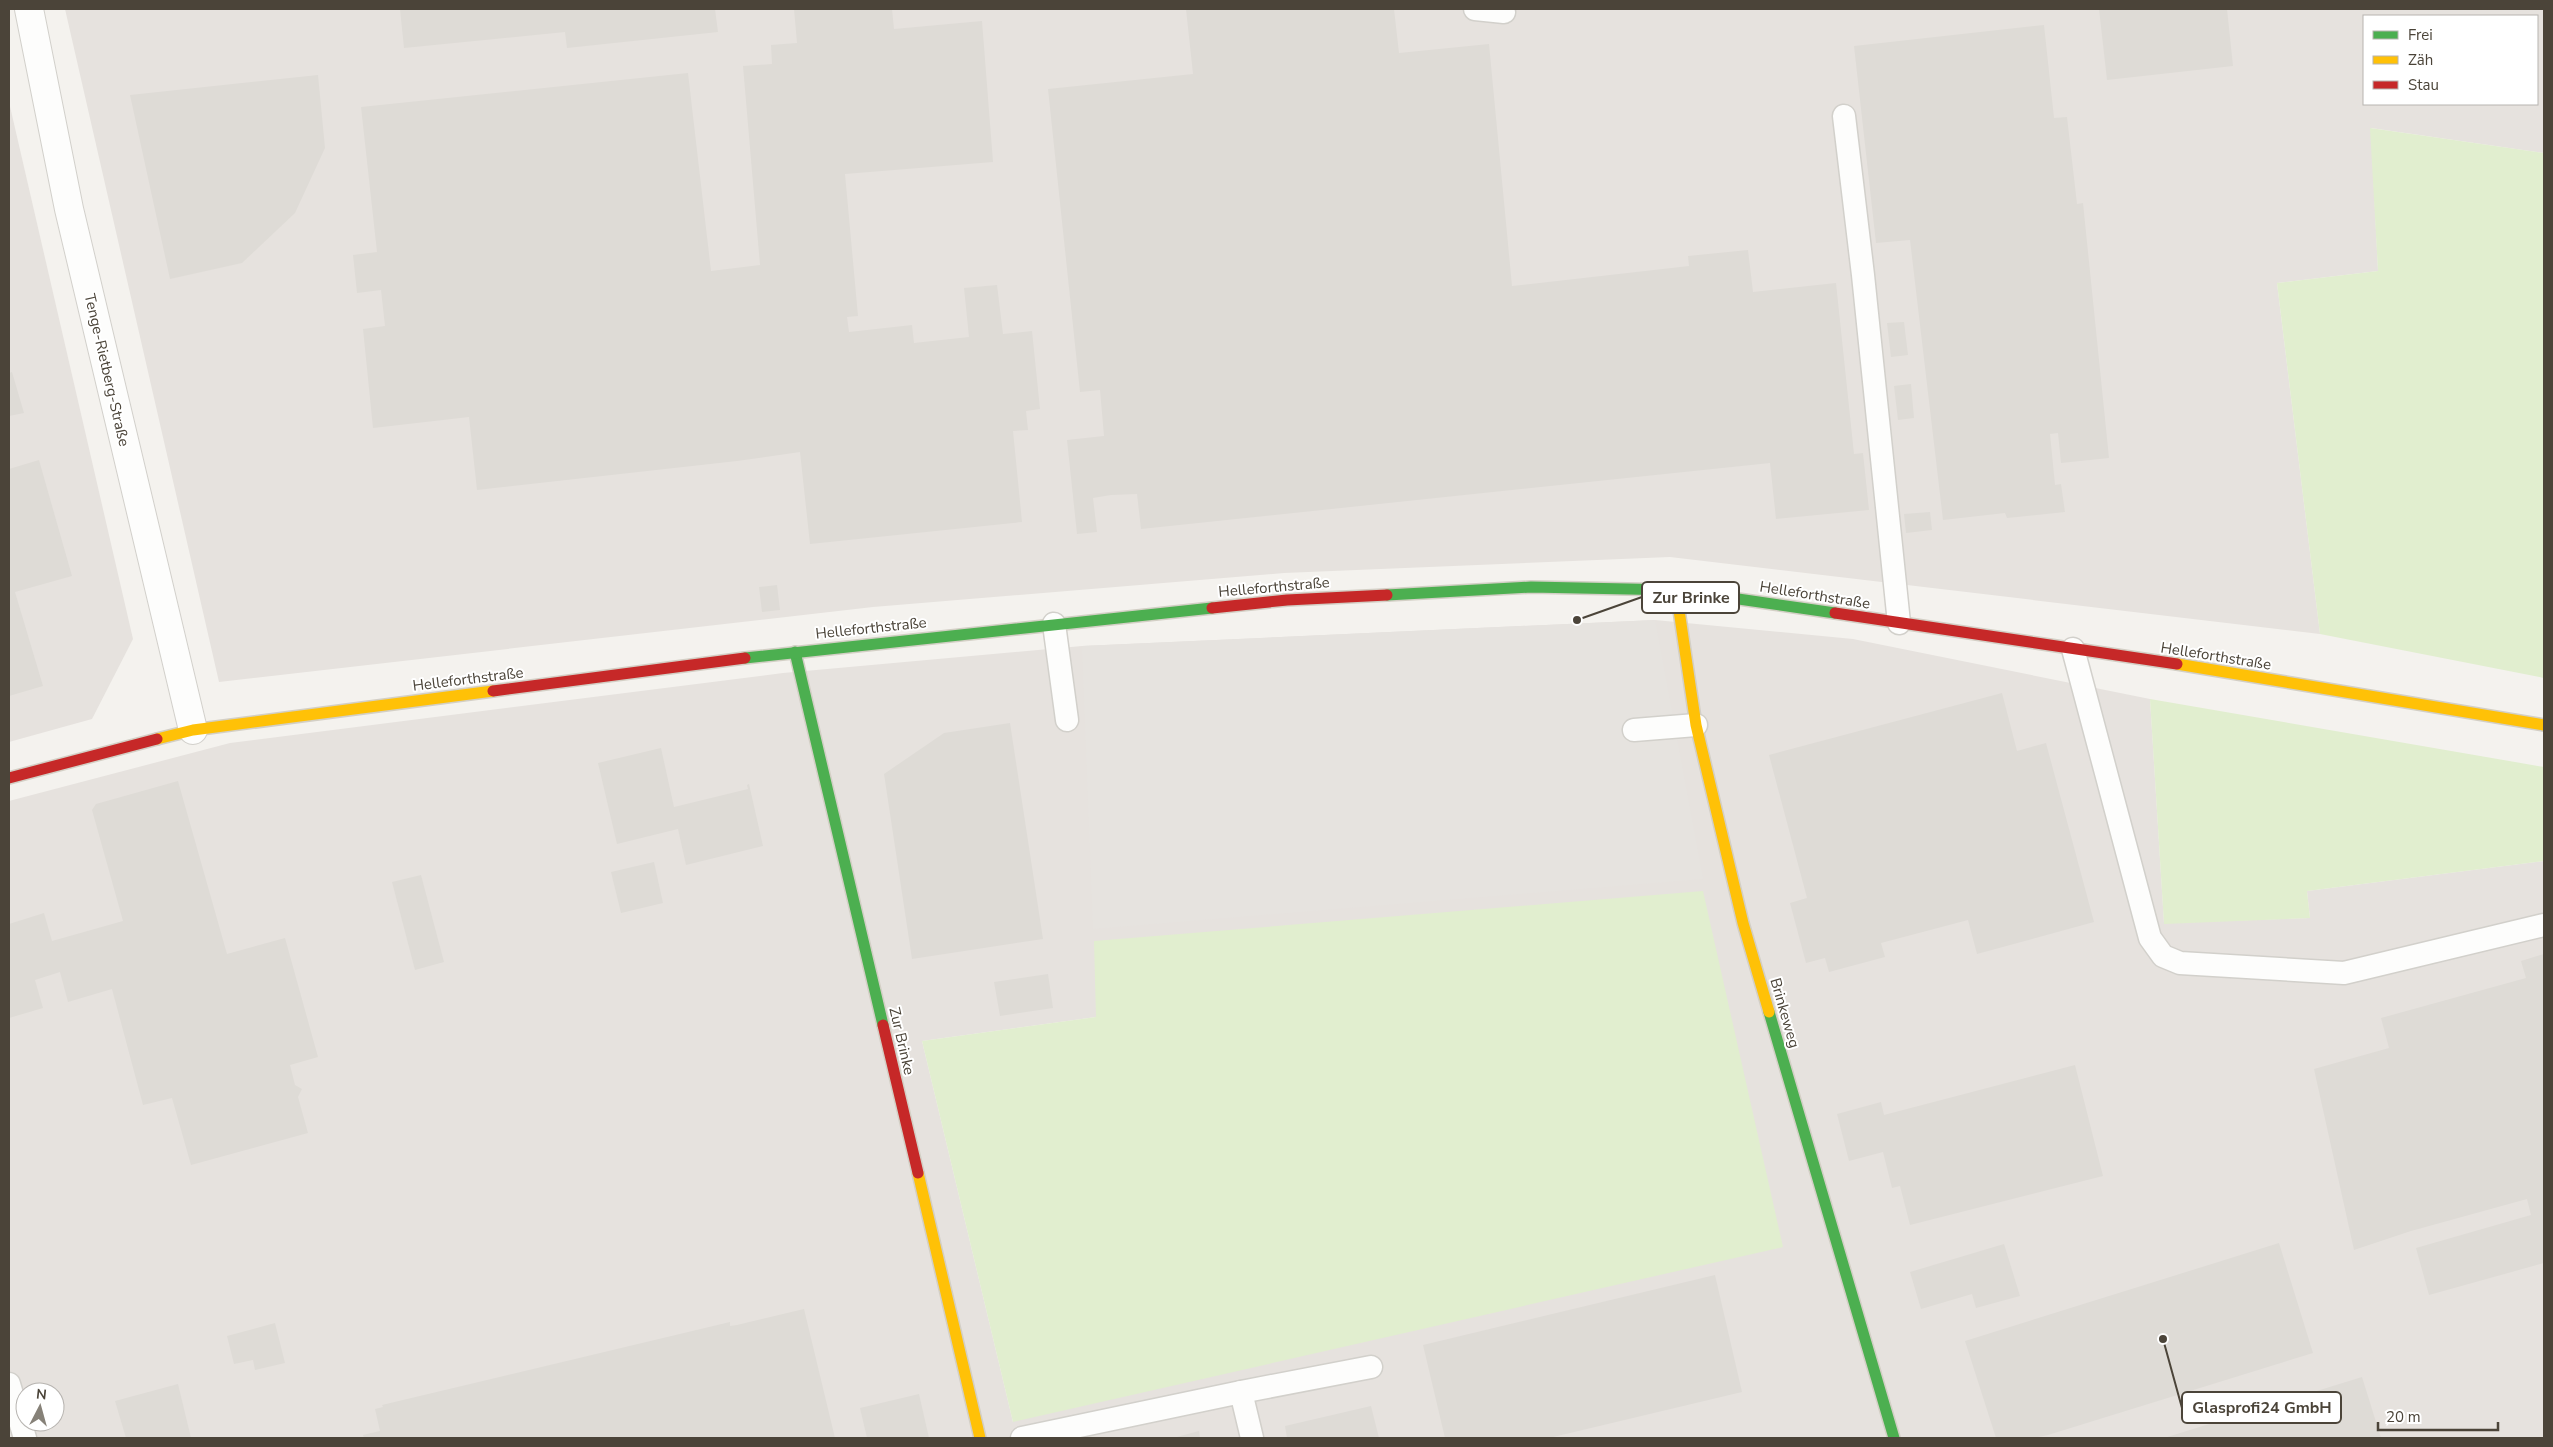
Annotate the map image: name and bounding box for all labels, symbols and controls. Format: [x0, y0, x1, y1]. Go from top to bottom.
legend [2363, 15, 2538, 105]
text: Frei [2408, 25, 2433, 45]
text: Zäh [2408, 50, 2433, 70]
text: Stau [2408, 75, 2439, 95]
street label: Tenge-Rietberg-Straße [80, 292, 134, 448]
street label: Helleforthstraße [1217, 572, 1331, 602]
street label: Helleforthstraße [1758, 576, 1872, 614]
callout: Zur Brinke [1642, 582, 1739, 613]
text: Zur Brinke [1652, 587, 1730, 609]
street label: Helleforthstraße [814, 612, 928, 644]
street label: Helleforthstraße [2159, 637, 2273, 675]
street label: Helleforthstraße [411, 662, 525, 696]
street label: Brinkeweg [1765, 976, 1805, 1050]
street label: Zur Brinke [884, 1005, 920, 1077]
north arrow [15, 1382, 65, 1432]
text: N [35, 1385, 48, 1405]
callout: Glasprofi24 GmbH [2182, 1392, 2341, 1423]
text: Glasprofi24 GmbH [2192, 1397, 2332, 1419]
scale bar [2378, 1400, 2498, 1432]
text: 20 m [2386, 1407, 2421, 1427]

